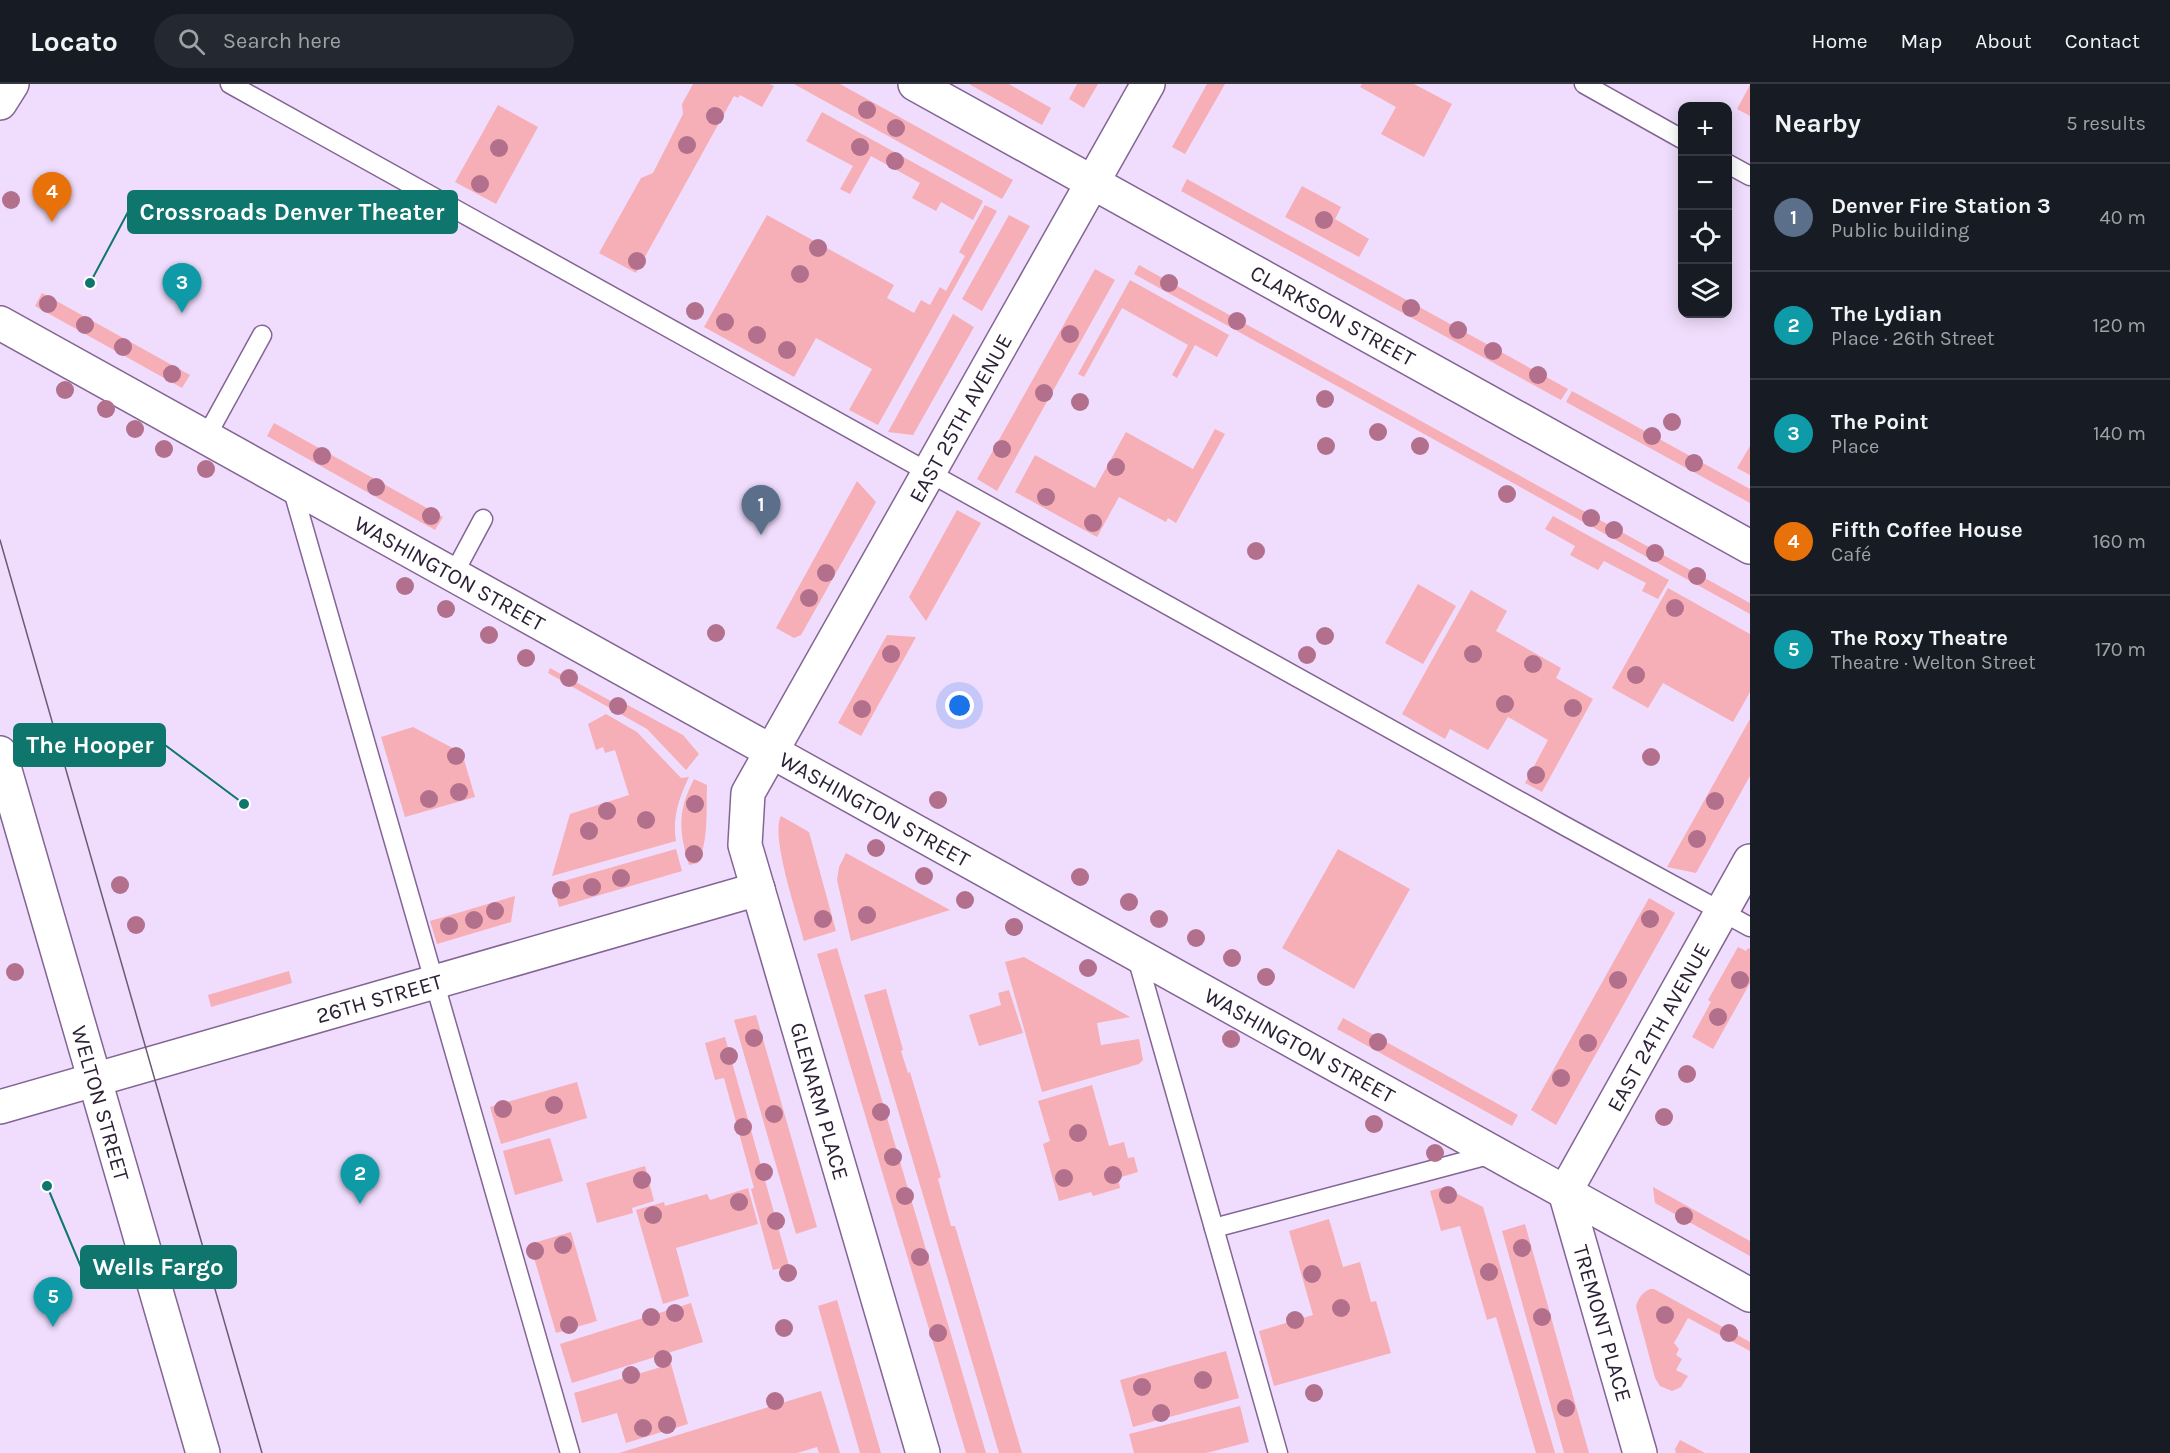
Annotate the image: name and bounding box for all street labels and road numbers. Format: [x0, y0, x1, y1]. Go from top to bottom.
street label: CLARKSON STREET [1246, 260, 1420, 372]
street label: EAST 25TH AVENUE [904, 329, 1018, 508]
street label: WASHINGTON STREET [350, 511, 549, 637]
street label: WASHINGTON STREET [775, 747, 974, 873]
street label: EAST 24TH AVENUE [1602, 939, 1716, 1116]
street label: 26TH STREET [313, 969, 445, 1029]
street label: WASHINGTON STREET [1200, 983, 1399, 1109]
street label: GLENARM PLACE [784, 1019, 854, 1183]
street label: WELTON STREET [65, 1023, 135, 1184]
street label: TREMONT PLACE [1567, 1242, 1637, 1405]

